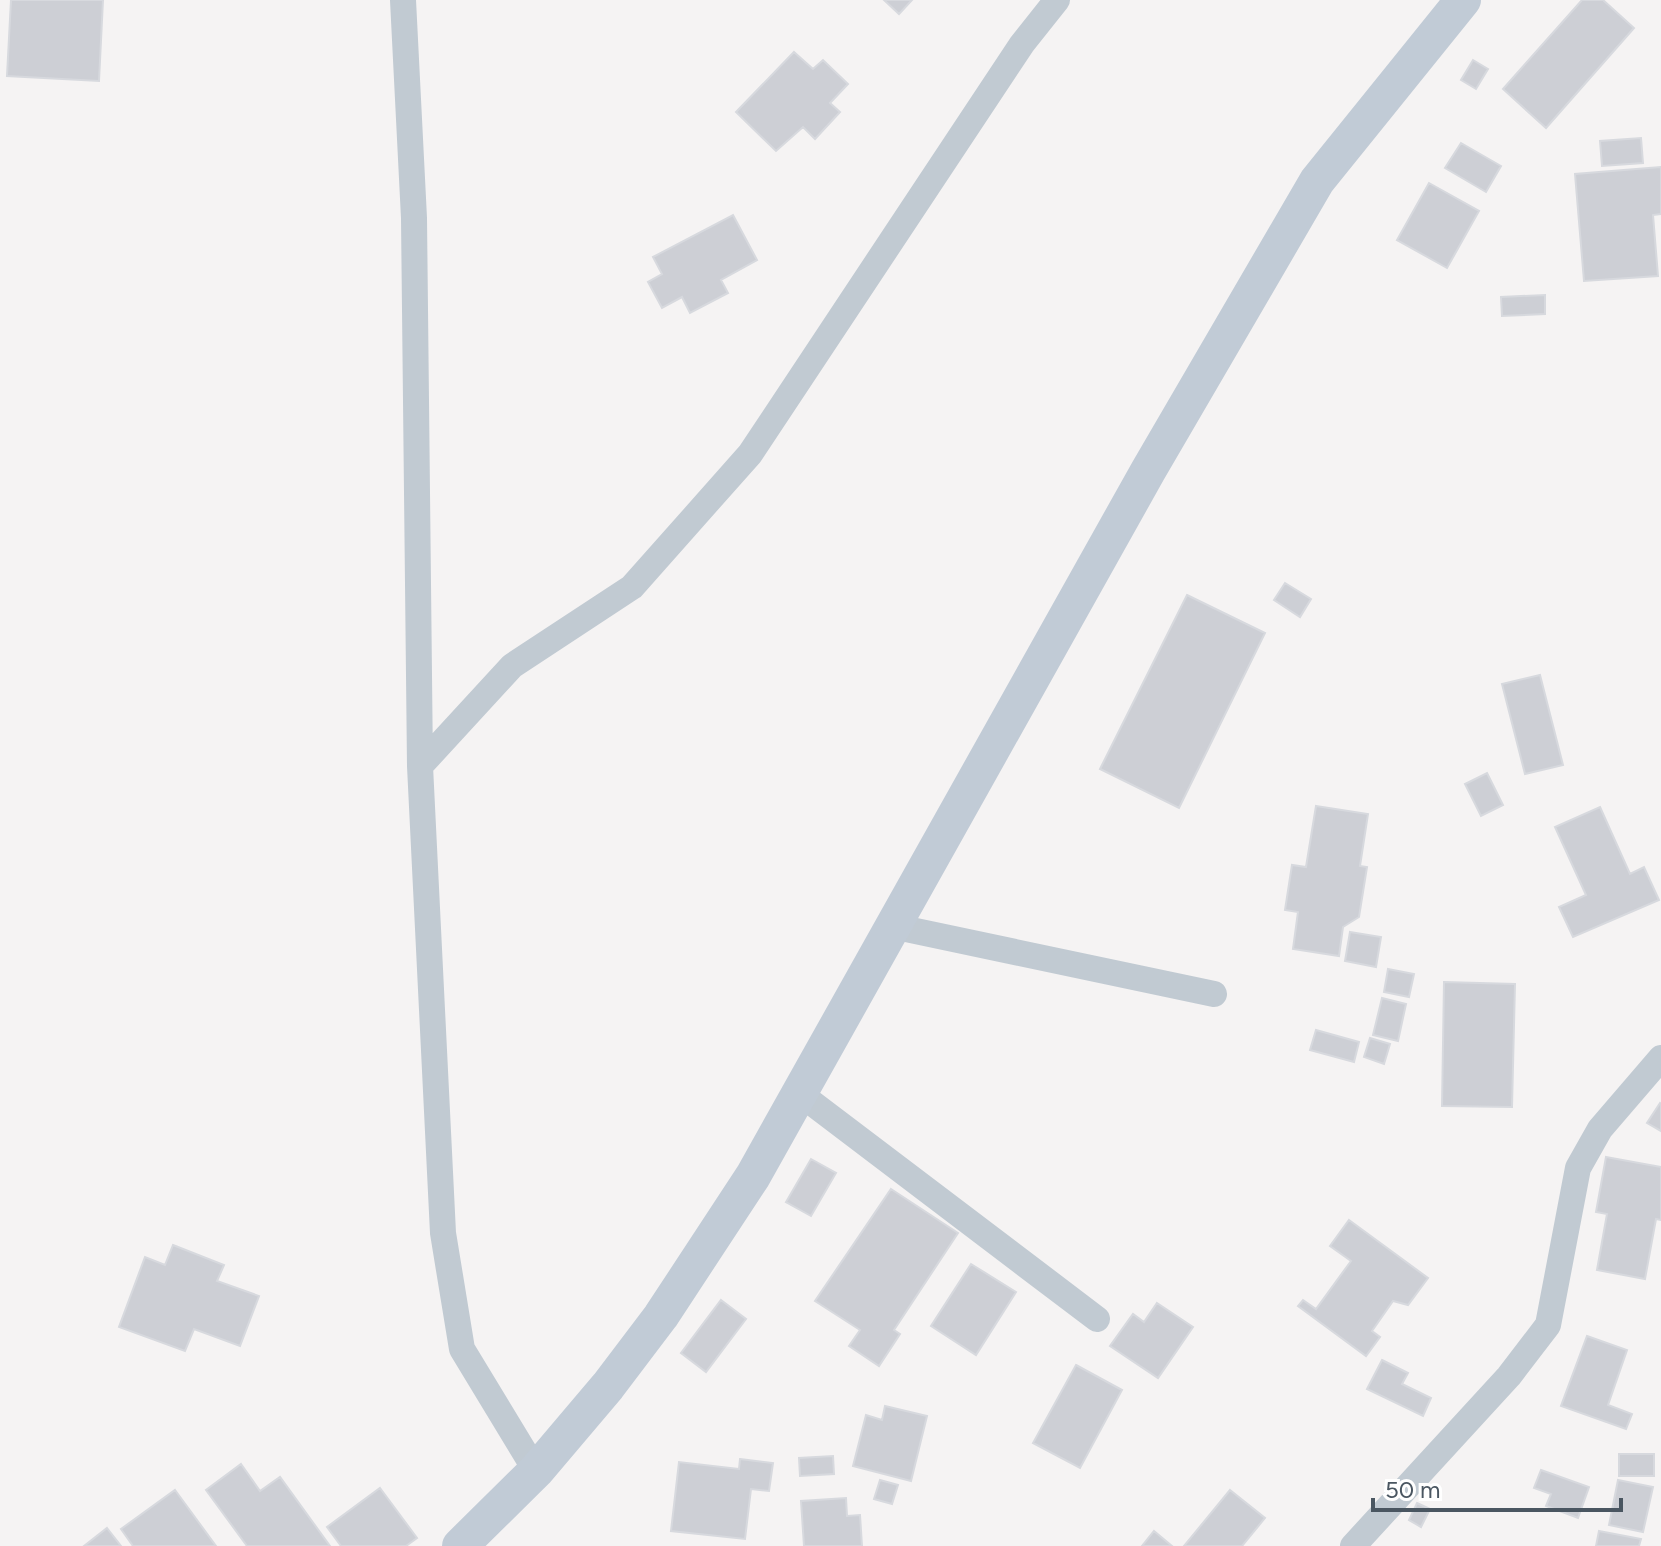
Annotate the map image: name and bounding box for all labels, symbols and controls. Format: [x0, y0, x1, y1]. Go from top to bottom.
scale bar [1373, 1462, 1621, 1512]
text: 50 m [1385, 1475, 1441, 1504]

